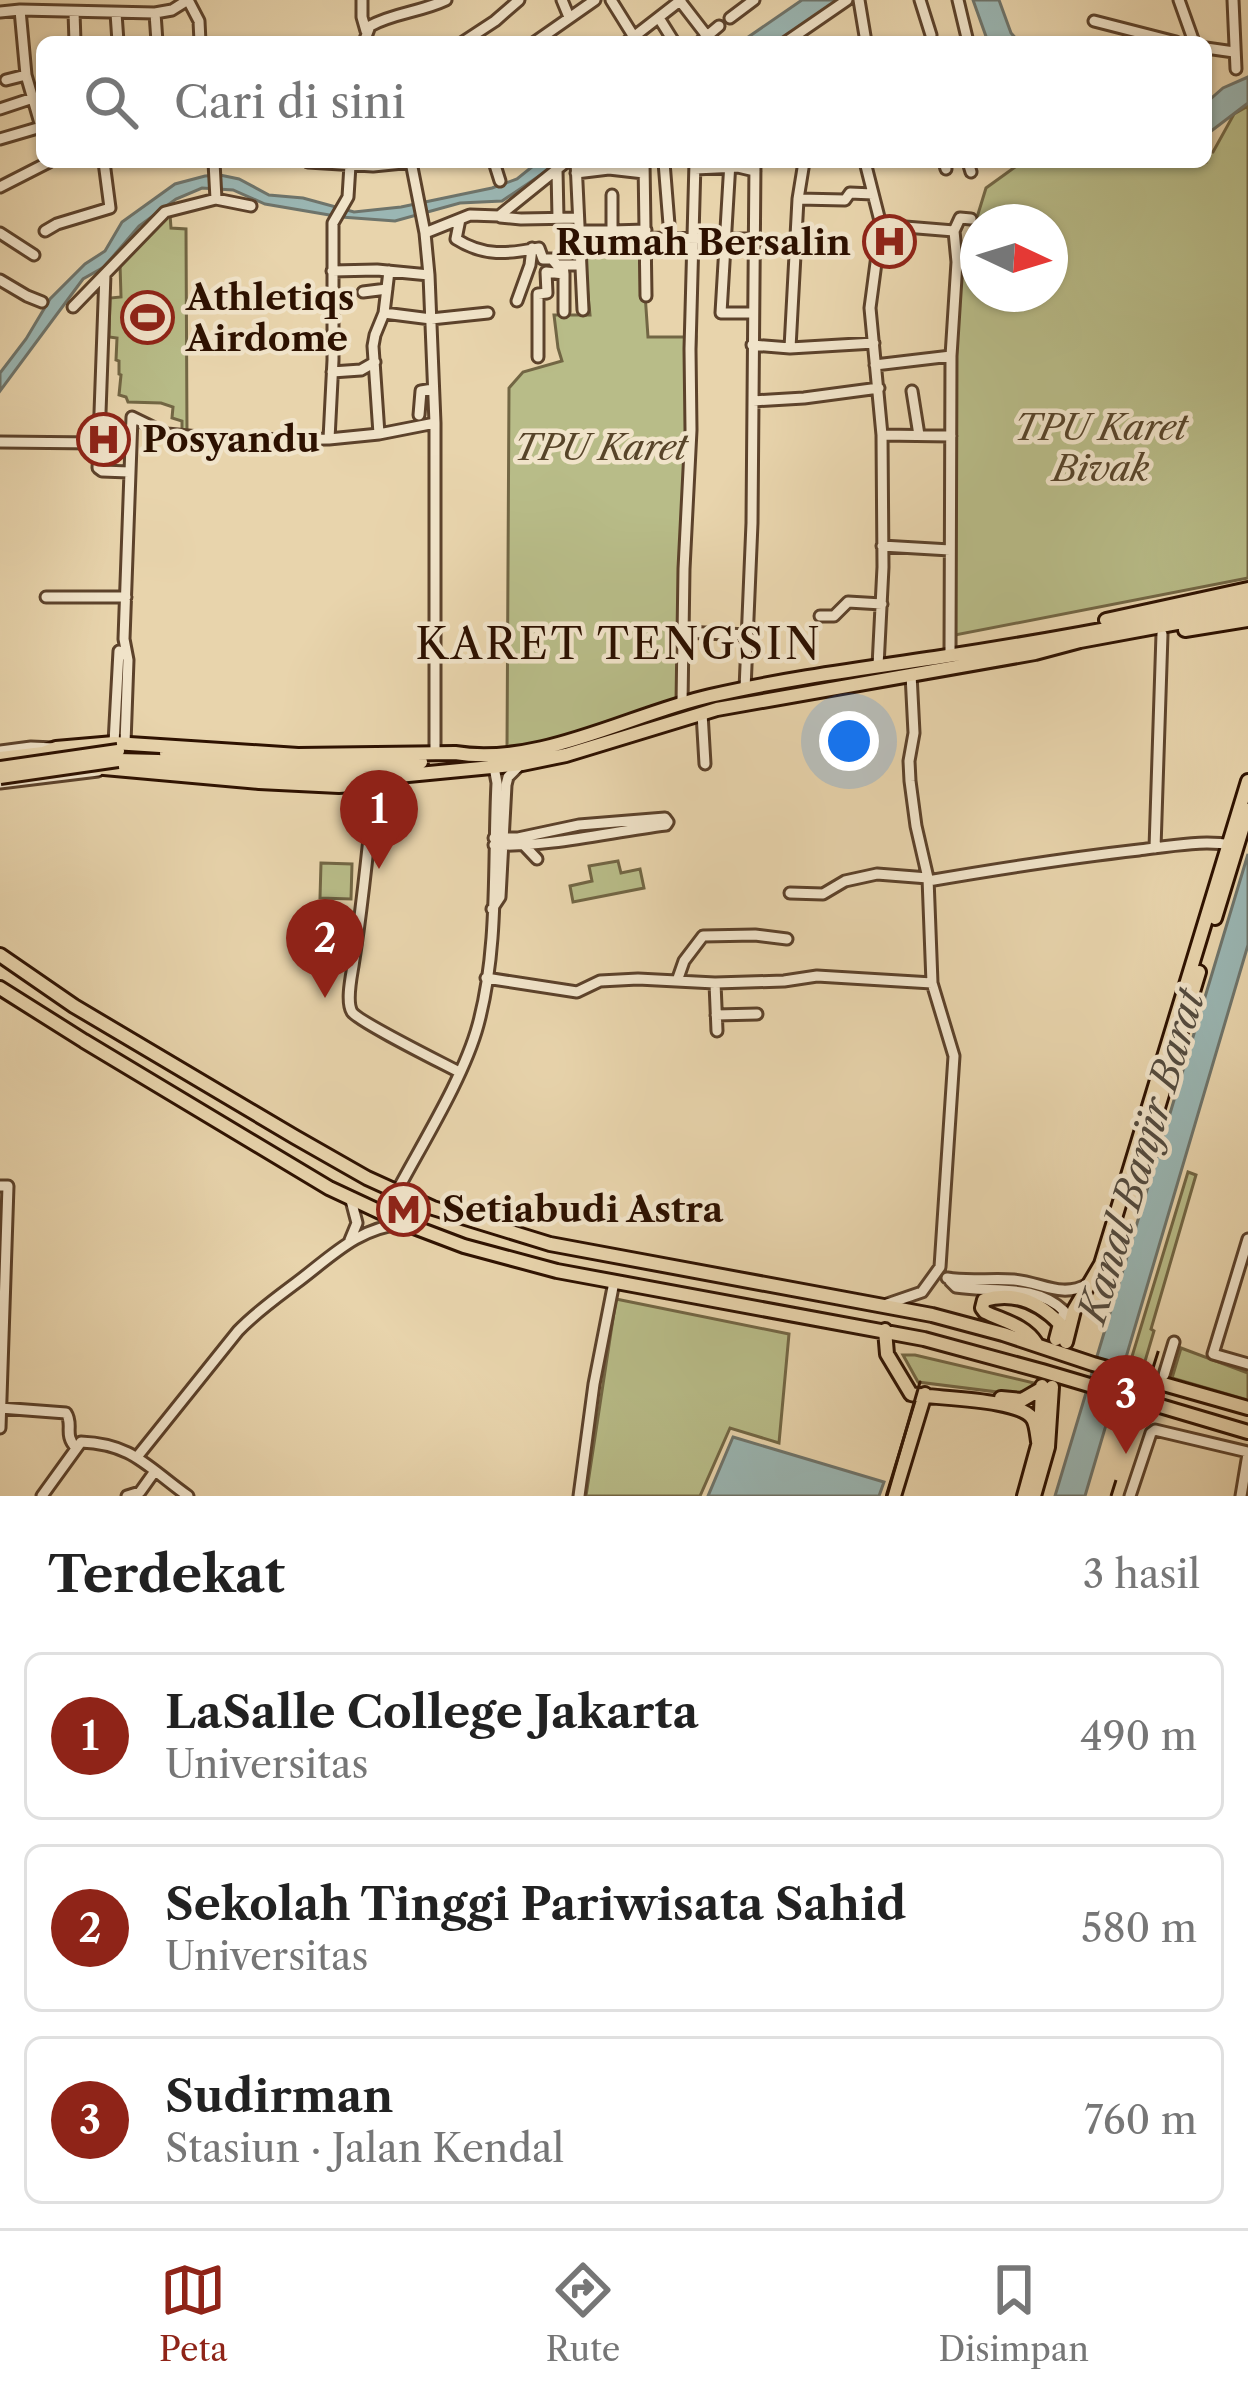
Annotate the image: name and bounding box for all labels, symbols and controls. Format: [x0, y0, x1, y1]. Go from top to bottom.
search box [36, 36, 1212, 168]
icon: search [78, 69, 144, 135]
text: Cari di sini [174, 74, 405, 130]
north arrow [960, 204, 1068, 312]
hospital icon: Rumah Bersalin [862, 214, 918, 270]
place label: Rumah Bersalin [555, 220, 851, 264]
place label: Athletiqs Airdome [185, 275, 354, 360]
sports icon: Athletiqs Airdome [119, 290, 175, 346]
park label: TPU Karet Bivak [1014, 405, 1190, 490]
hospital icon: Posyandu [75, 411, 131, 467]
place label: Posyandu [142, 417, 320, 461]
park label: TPU Karet [514, 425, 690, 469]
district label: KARET TENGSIN [415, 618, 823, 670]
your location [819, 711, 879, 771]
pin: 1 [340, 770, 418, 869]
pin: 2 [286, 899, 364, 998]
water label: Kanal Banjir Barat [1067, 982, 1215, 1331]
metro station icon: Setiabudi Astra [375, 1181, 431, 1237]
place label: Setiabudi Astra [442, 1187, 725, 1231]
pin: 3 [1087, 1355, 1165, 1454]
text: Terdekat [48, 1543, 285, 1605]
text: 3 hasil [1083, 1550, 1200, 1598]
text: LaSalle College Jakarta [165, 1684, 698, 1740]
text: 1 [81, 1712, 99, 1760]
text: 490 m [1080, 1712, 1197, 1760]
text: Universitas [165, 1740, 368, 1788]
text: Sekolah Tinggi Pariwisata Sahid [165, 1876, 906, 1932]
text: 2 [78, 1904, 102, 1952]
text: 580 m [1081, 1904, 1197, 1952]
text: Universitas [165, 1932, 368, 1980]
text: Sudirman [165, 2068, 393, 2124]
text: 3 [79, 2096, 101, 2144]
text: 760 m [1084, 2096, 1197, 2144]
text: Stasiun · Jalan Kendal [165, 2124, 564, 2172]
tab: Peta [159, 2257, 228, 2370]
tab: Rute [546, 2257, 620, 2370]
tab: Disimpan [939, 2257, 1089, 2370]

